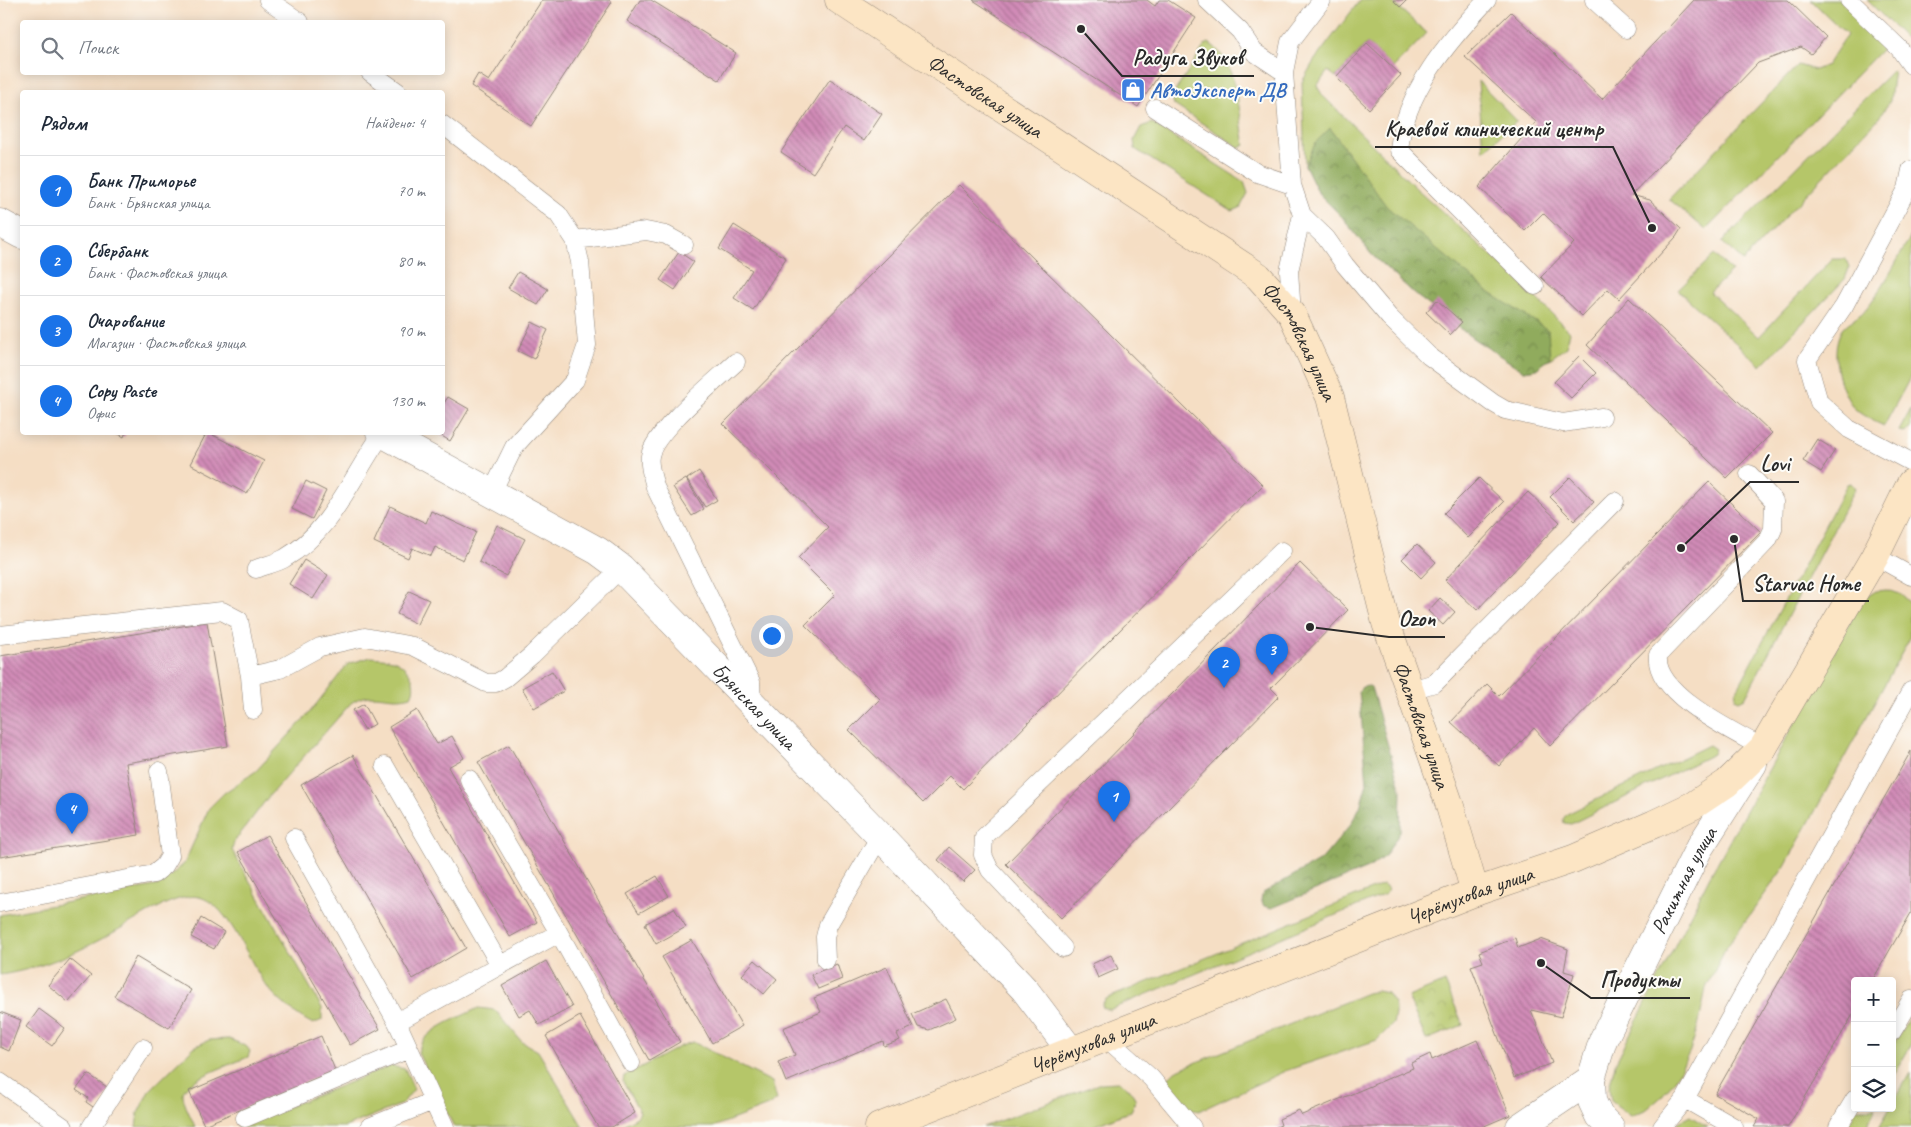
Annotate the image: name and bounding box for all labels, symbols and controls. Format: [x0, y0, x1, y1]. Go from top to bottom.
search box [20, 20, 445, 75]
icon: search [38, 34, 66, 62]
text: Поиск [78, 36, 118, 60]
callout: Радуга Звуков [1122, 39, 1254, 76]
text: Радуга Звуков [1133, 44, 1247, 72]
street label: Фастовская улица [923, 49, 1049, 145]
shop icon: АвтоЭксперт ДВ [1120, 77, 1146, 103]
place label: АвтоЭксперт ДВ [1150, 77, 1289, 103]
text: Рядом [40, 110, 87, 136]
callout: Краевой клинический центр [1375, 110, 1613, 147]
text: Найдено: 4 [365, 113, 425, 133]
text: Краевой клинический центр [1385, 115, 1605, 143]
text: Банк Приморье [87, 169, 195, 193]
text: 1 [52, 181, 60, 201]
text: 70 m [398, 181, 425, 201]
text: Банк · Брянская улица [87, 193, 210, 213]
text: Сбербанк [87, 239, 148, 263]
text: 2 [52, 251, 60, 271]
text: 80 m [398, 251, 425, 271]
text: Банк · Фастовская улица [87, 263, 226, 283]
street label: Фастовская улица [1256, 276, 1344, 406]
text: Очарование [87, 309, 164, 333]
text: 3 [52, 321, 60, 341]
text: 90 m [398, 321, 425, 341]
text: Магазин · Фастовская улица [87, 333, 246, 353]
text: Copy Paste [87, 379, 156, 403]
text: 4 [52, 391, 60, 411]
text: 130 m [391, 391, 425, 411]
text: Офис [87, 403, 115, 423]
callout: Lovi [1750, 445, 1799, 482]
text: Lovi [1760, 450, 1792, 478]
callout: Starvac Home [1743, 564, 1869, 601]
text: Starvac Home [1752, 570, 1862, 598]
callout: Ozon [1389, 600, 1445, 637]
text: Ozon [1399, 605, 1436, 633]
your location [759, 623, 785, 649]
pin: 3 [1256, 634, 1288, 675]
pin: 2 [1208, 647, 1240, 688]
street label: Брянская улица [707, 657, 804, 757]
street label: Фастовская улица [1388, 658, 1457, 794]
pin: 1 [1098, 781, 1130, 822]
pin: 4 [56, 793, 88, 834]
street label: Ракитная улица [1645, 820, 1724, 938]
street label: Черёмуховая улица [1403, 860, 1538, 930]
callout: Продукты [1591, 961, 1690, 998]
text: Продукты [1600, 966, 1681, 994]
map controls [1851, 977, 1896, 1112]
button: + [1851, 977, 1896, 1022]
street label: Черёмуховая улица [1027, 1006, 1161, 1079]
button: − [1851, 1022, 1896, 1067]
button: layers [1851, 1067, 1896, 1112]

